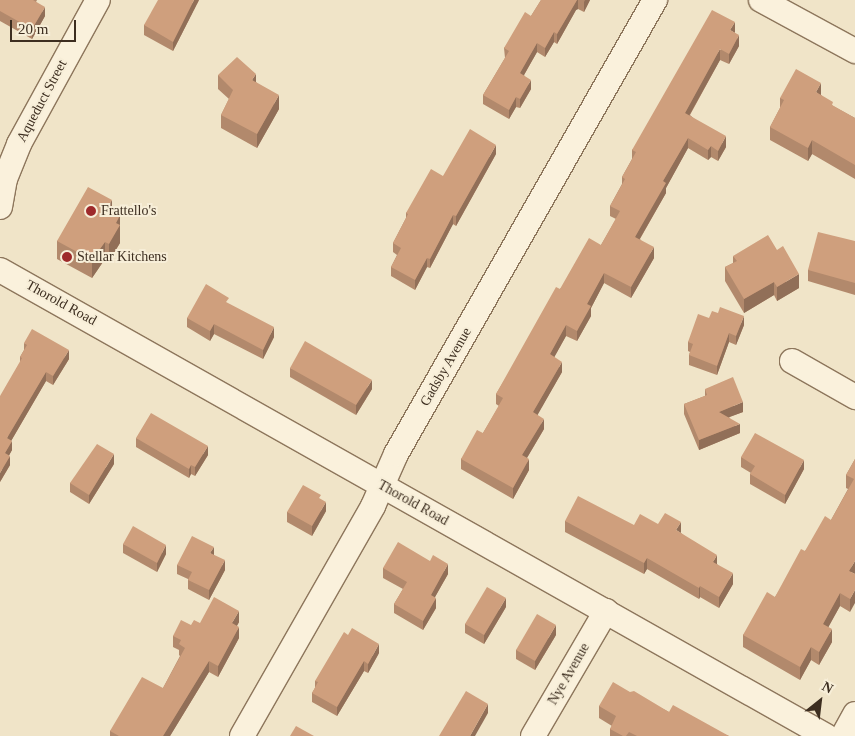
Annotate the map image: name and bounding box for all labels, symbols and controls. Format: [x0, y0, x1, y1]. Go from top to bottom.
scale bar [12, 10, 79, 42]
text: 20 m [18, 21, 48, 37]
street label: Aqueduct Street [13, 57, 71, 145]
place label: Frattello's [101, 203, 156, 219]
marker: Frattello's [85, 205, 97, 217]
place label: Stellar Kitchens [77, 249, 167, 265]
marker: Stellar Kitchens [61, 251, 73, 263]
street label: Thorold Road [23, 277, 99, 329]
street label: Gadsby Avenue [417, 324, 475, 410]
street label: Thorold Road [375, 477, 451, 529]
street label: Nye Avenue [544, 640, 594, 708]
north arrow [795, 676, 845, 726]
text: N [819, 678, 836, 696]

